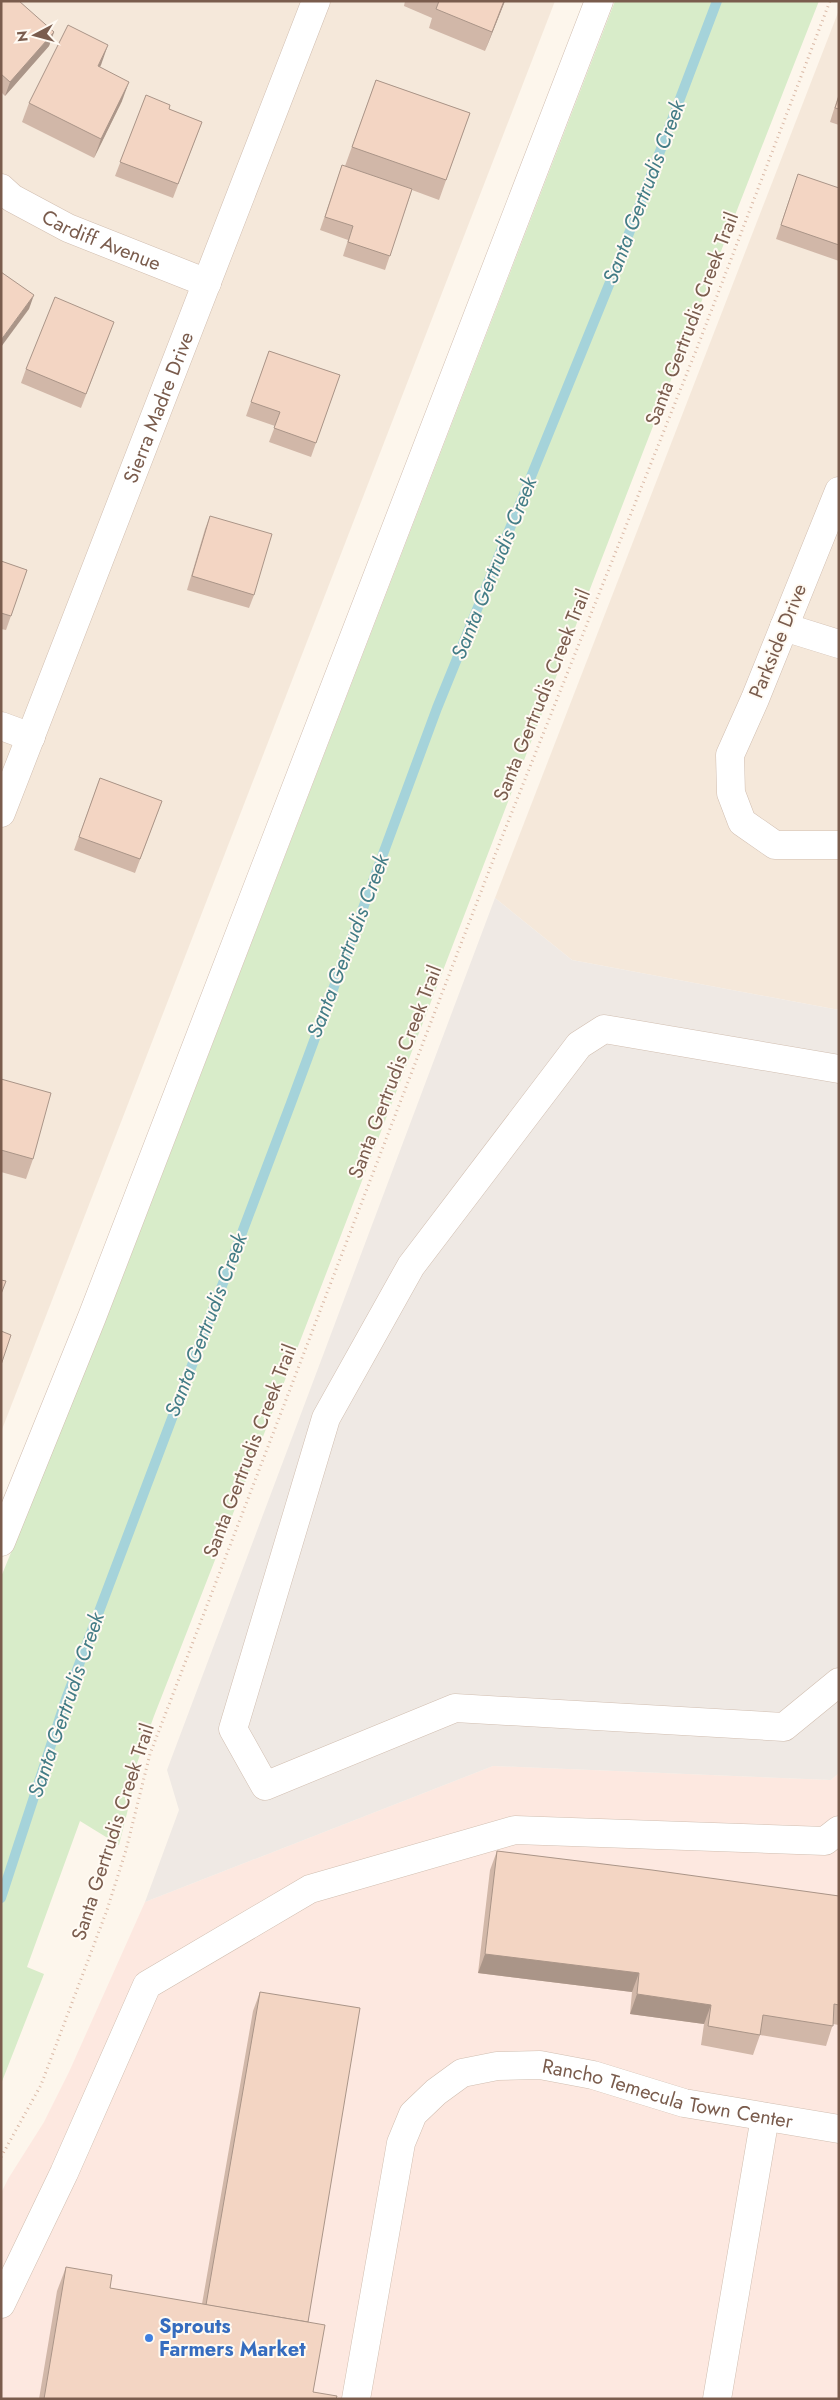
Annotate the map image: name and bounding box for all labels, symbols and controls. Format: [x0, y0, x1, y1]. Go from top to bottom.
north arrow [10, 10, 60, 60]
text: N [12, 30, 33, 43]
water label: Santa Gertrudis Creek [595, 95, 693, 288]
street label: Cardiff Avenue [37, 202, 165, 278]
street label: Santa Gertrudis Creek Trail [638, 208, 746, 430]
street label: Sierra Madre Drive [116, 327, 201, 487]
water label: Santa Gertrudis Creek [444, 471, 545, 664]
street label: Parkside Drive [742, 579, 814, 703]
street label: Santa Gertrudis Creek Trail [486, 585, 598, 805]
water label: Santa Gertrudis Creek [299, 849, 397, 1042]
street label: Santa Gertrudis Creek Trail [341, 961, 449, 1183]
water label: Santa Gertrudis Creek [157, 1228, 255, 1421]
street label: Santa Gertrudis Creek Trail [196, 1340, 304, 1562]
water label: Santa Gertrudis Creek [20, 1607, 112, 1802]
street label: Santa Gertrudis Creek Trail [64, 1720, 162, 1944]
street label: Rancho Temecula Town Center [540, 2051, 795, 2136]
place label: Sprouts Farmers Market [159, 2312, 306, 2364]
marker: Sprouts Farmers Market [143, 2332, 155, 2344]

